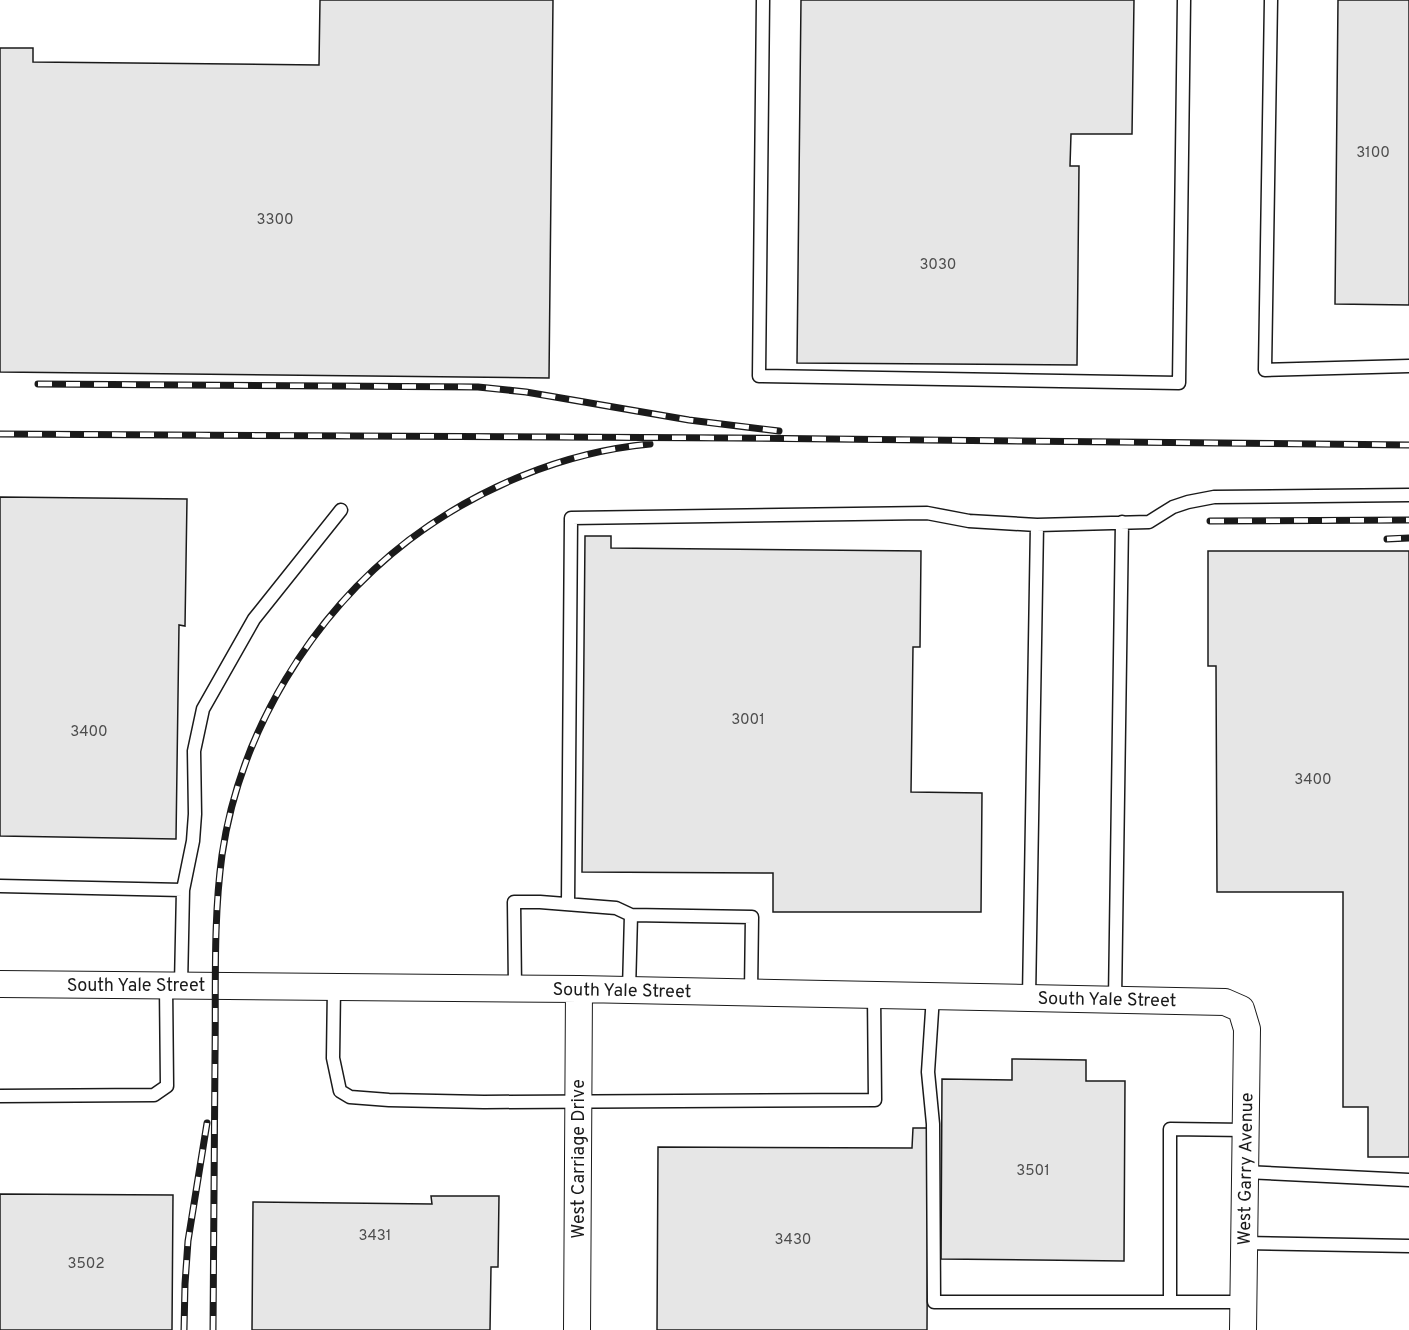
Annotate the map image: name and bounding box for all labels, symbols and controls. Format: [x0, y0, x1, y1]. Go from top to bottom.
house number: 3100 [1356, 144, 1390, 163]
house number: 3300 [256, 211, 294, 230]
house number: 3030 [919, 256, 957, 275]
house number: 3001 [731, 711, 765, 730]
house number: 3400 [70, 723, 108, 742]
house number: 3400 [1294, 771, 1332, 790]
street label: South Yale Street [67, 975, 205, 998]
street label: South Yale Street [552, 979, 691, 1004]
street label: South Yale Street [1037, 988, 1176, 1013]
street label: West Carriage Drive [568, 1079, 591, 1239]
street label: West Garry Avenue [1234, 1092, 1259, 1246]
house number: 3501 [1016, 1162, 1050, 1181]
house number: 3431 [359, 1227, 391, 1246]
house number: 3430 [775, 1231, 811, 1250]
house number: 3502 [67, 1255, 105, 1274]

